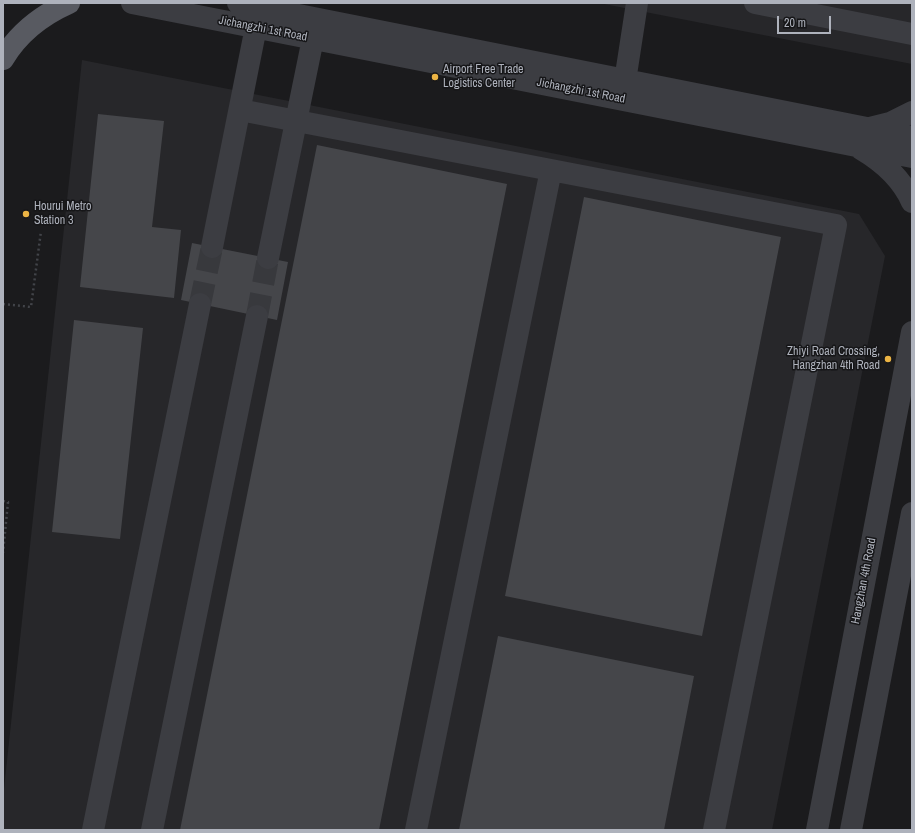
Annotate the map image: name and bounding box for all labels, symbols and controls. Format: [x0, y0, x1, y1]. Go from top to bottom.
scale bar [779, 8, 833, 34]
street label: Jichangzhi 1st Road [218, 13, 308, 45]
text: 20 m [784, 15, 806, 31]
place label: Airport Free Trade Logistics Center [443, 63, 524, 91]
marker: Airport Free Trade Logistics Center [430, 72, 440, 82]
street label: Jichangzhi 1st Road [536, 75, 626, 107]
place label: Hourui Metro Station 3 [34, 200, 91, 228]
marker: Hourui Metro Station 3 [21, 209, 31, 219]
place label: Zhiyi Road Crossing, Hangzhan 4th Road [787, 345, 880, 373]
marker: Zhiyi Road Crossing, Hangzhan 4th Road [883, 354, 893, 364]
street label: Hangzhan 4th Road [849, 537, 879, 625]

